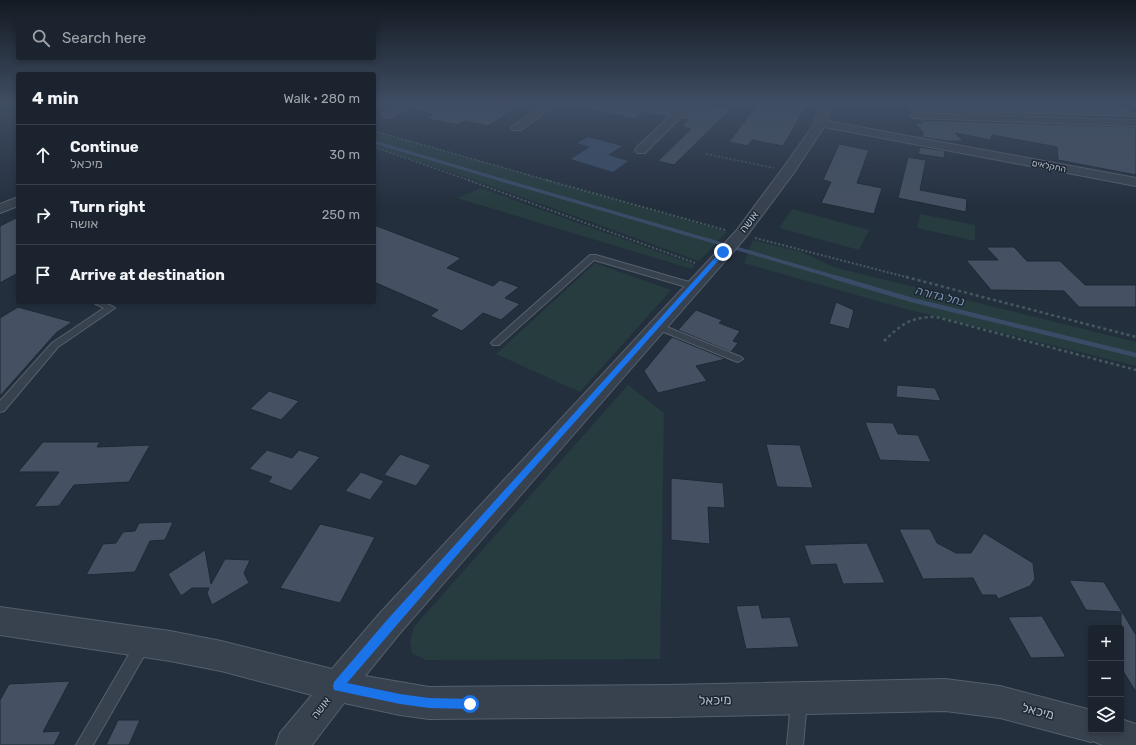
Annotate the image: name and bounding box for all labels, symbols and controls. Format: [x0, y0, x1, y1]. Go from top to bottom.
search box [16, 16, 376, 60]
icon: search [30, 27, 52, 49]
text: Search here [62, 29, 146, 47]
text: 4 min [32, 88, 79, 108]
text: Walk · 280 m [283, 91, 360, 106]
text: Continue [70, 138, 139, 156]
icon: ahead [32, 144, 54, 166]
text: 30 m [329, 147, 360, 162]
text: מיכאל [70, 156, 103, 171]
street label: החקלאים [1031, 158, 1067, 174]
text: Turn right [70, 198, 145, 216]
icon: right [32, 204, 54, 226]
text: 250 m [322, 207, 360, 222]
street label: אושה [737, 209, 761, 235]
text: אושה [70, 216, 98, 231]
route end [714, 243, 732, 261]
icon: arrive [32, 264, 54, 286]
text: Arrive at destination [70, 266, 225, 284]
water label: נחל גדורה [914, 283, 966, 309]
map controls [1088, 625, 1124, 733]
button: + [1088, 625, 1124, 661]
button: − [1088, 661, 1124, 697]
street label: מיכאל [698, 692, 732, 708]
street label: אושה [309, 695, 333, 721]
route start [461, 695, 479, 713]
button: layers [1088, 697, 1124, 733]
street label: מיכאל [1020, 700, 1056, 722]

